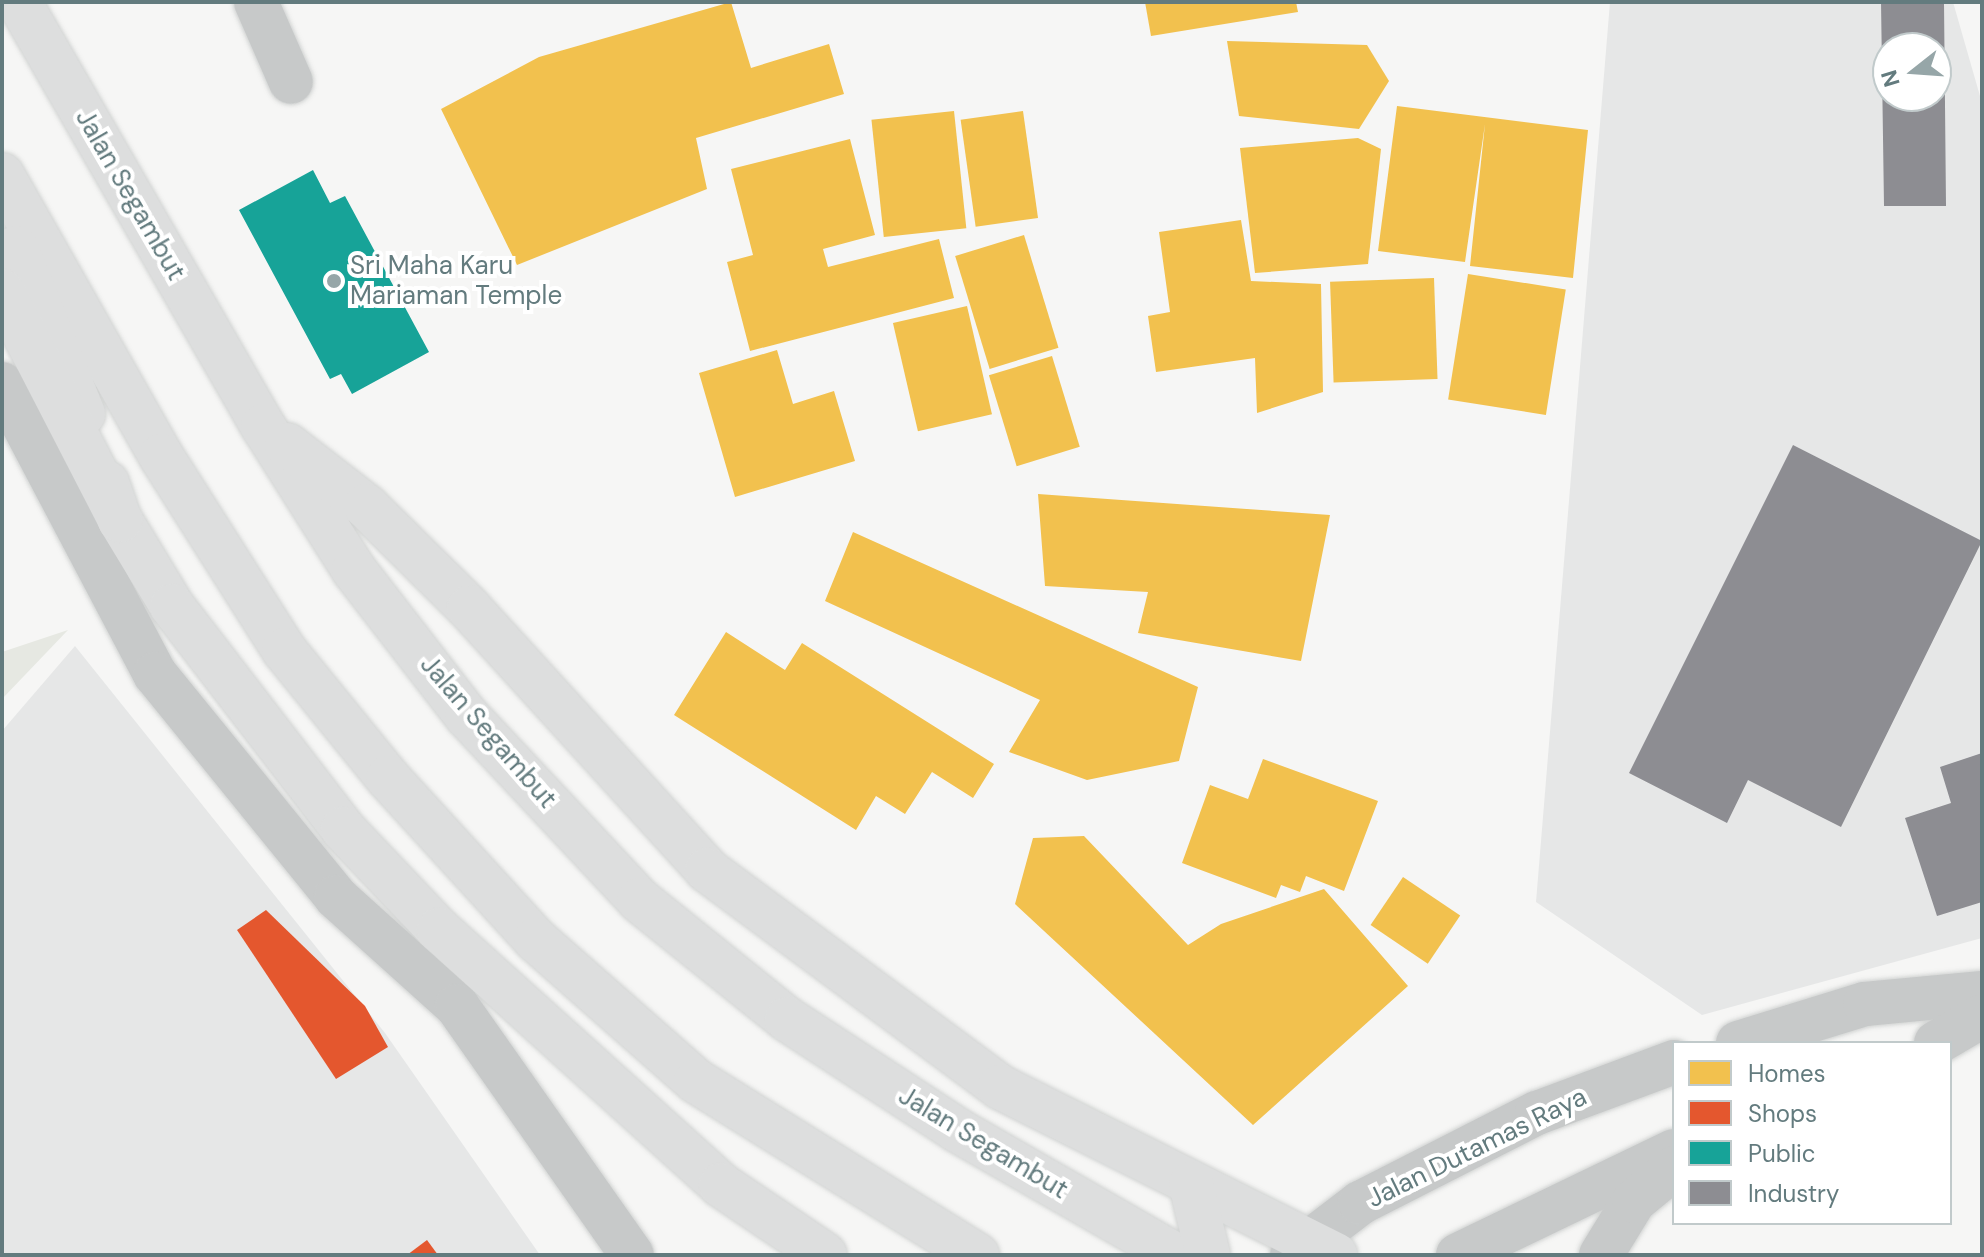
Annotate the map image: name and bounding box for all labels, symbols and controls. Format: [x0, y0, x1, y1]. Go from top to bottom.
north arrow [1872, 32, 1952, 112]
text: N [1874, 67, 1907, 90]
street label: Jalan Segambut [69, 104, 191, 286]
place label: Sri Maha Karu Mariaman Temple [350, 250, 562, 312]
marker: Sri Maha Karu Mariaman Temple [325, 272, 343, 290]
street label: Jalan Segambut [413, 649, 563, 815]
legend [1672, 1041, 1952, 1225]
text: Homes [1748, 1058, 1826, 1089]
street label: Jalan Segambut [893, 1080, 1073, 1206]
street label: Jalan Dutamas Raya [1362, 1081, 1592, 1215]
text: Shops [1748, 1098, 1817, 1129]
text: Public [1748, 1138, 1816, 1169]
text: Industry [1748, 1178, 1839, 1209]

